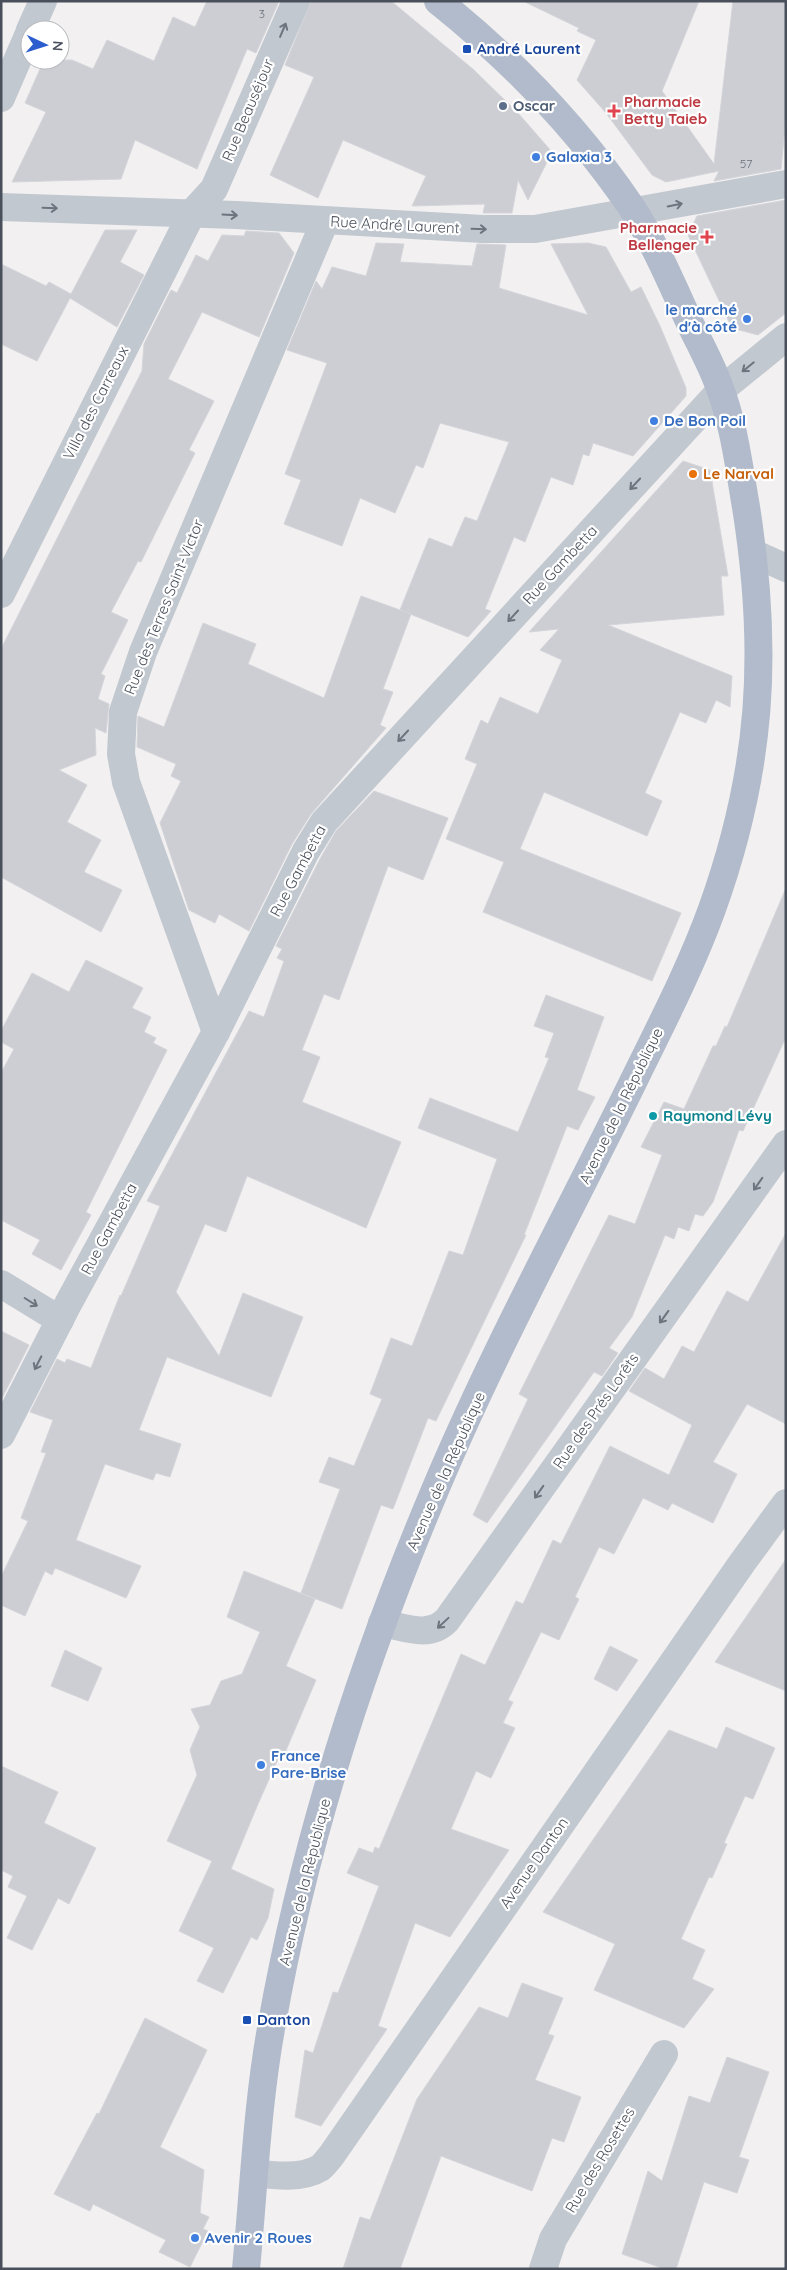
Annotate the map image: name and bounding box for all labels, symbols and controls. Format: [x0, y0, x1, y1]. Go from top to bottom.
house number: 3 [259, 6, 265, 21]
north arrow [20, 20, 70, 70]
one-way arrow [279, 23, 289, 38]
place label: André Laurent [477, 39, 581, 58]
text: N [49, 40, 67, 52]
marker: André Laurent [461, 43, 473, 55]
street label: Rue Beauséjour [217, 55, 278, 164]
place label: Pharmacie Betty Taieb [624, 92, 707, 128]
place label: Oscar [513, 96, 556, 115]
marker: Oscar [497, 100, 509, 112]
marker: Pharmacie Betty Taieb [608, 105, 620, 117]
place label: Galaxia 3 [546, 147, 612, 166]
marker: Galaxia 3 [530, 151, 542, 163]
house number: 57 [740, 156, 752, 171]
one-way arrow [666, 200, 682, 209]
one-way arrow [42, 204, 58, 213]
one-way arrow [222, 210, 238, 219]
street label: Rue André Laurent [330, 212, 460, 237]
place label: Pharmacie Bellenger [620, 218, 697, 254]
one-way arrow [471, 224, 487, 233]
marker: Pharmacie Bellenger [701, 231, 713, 243]
place label: le marché d'à côté [665, 300, 737, 336]
marker: le marché d'à côté [741, 313, 753, 325]
street label: Villa des Carreaux [59, 343, 132, 463]
one-way arrow [742, 362, 755, 373]
place label: De Bon Poil [664, 411, 746, 430]
marker: De Bon Poil [648, 415, 660, 427]
place label: Le Narval [703, 464, 774, 483]
marker: Le Narval [687, 468, 699, 480]
one-way arrow [629, 477, 641, 490]
street label: Rue des Terres Saint-Victor [120, 516, 208, 697]
street label: Rue Gambetta [518, 521, 601, 608]
one-way arrow [507, 610, 519, 623]
one-way arrow [397, 729, 409, 742]
street label: Rue Gambetta [265, 822, 330, 920]
street label: Avenue de la République [574, 1024, 667, 1187]
place label: Raymond Lévy [663, 1106, 772, 1125]
marker: Raymond Lévy [647, 1110, 659, 1122]
one-way arrow [753, 1177, 763, 1191]
street label: Rue Gambetta [76, 1180, 141, 1278]
one-way arrow [23, 1298, 37, 1308]
one-way arrow [659, 1309, 669, 1323]
street label: Rue des Prés Lorêts [548, 1349, 643, 1472]
one-way arrow [33, 1356, 43, 1371]
street label: Avenue de la République [402, 1389, 489, 1553]
one-way arrow [534, 1485, 544, 1499]
one-way arrow [437, 1617, 450, 1629]
place label: France Pare-Brise [271, 1746, 346, 1782]
marker: France Pare-Brise [255, 1759, 267, 1771]
street label: Avenue de la République [275, 1796, 334, 1967]
street label: Avenue Danton [495, 1814, 572, 1912]
place label: Danton [257, 2010, 310, 2029]
marker: Danton [241, 2014, 253, 2026]
street label: Rue des Rosettes [561, 2103, 639, 2216]
place label: Avenir 2 Roues [205, 2228, 312, 2247]
marker: Avenir 2 Roues [189, 2232, 201, 2244]

